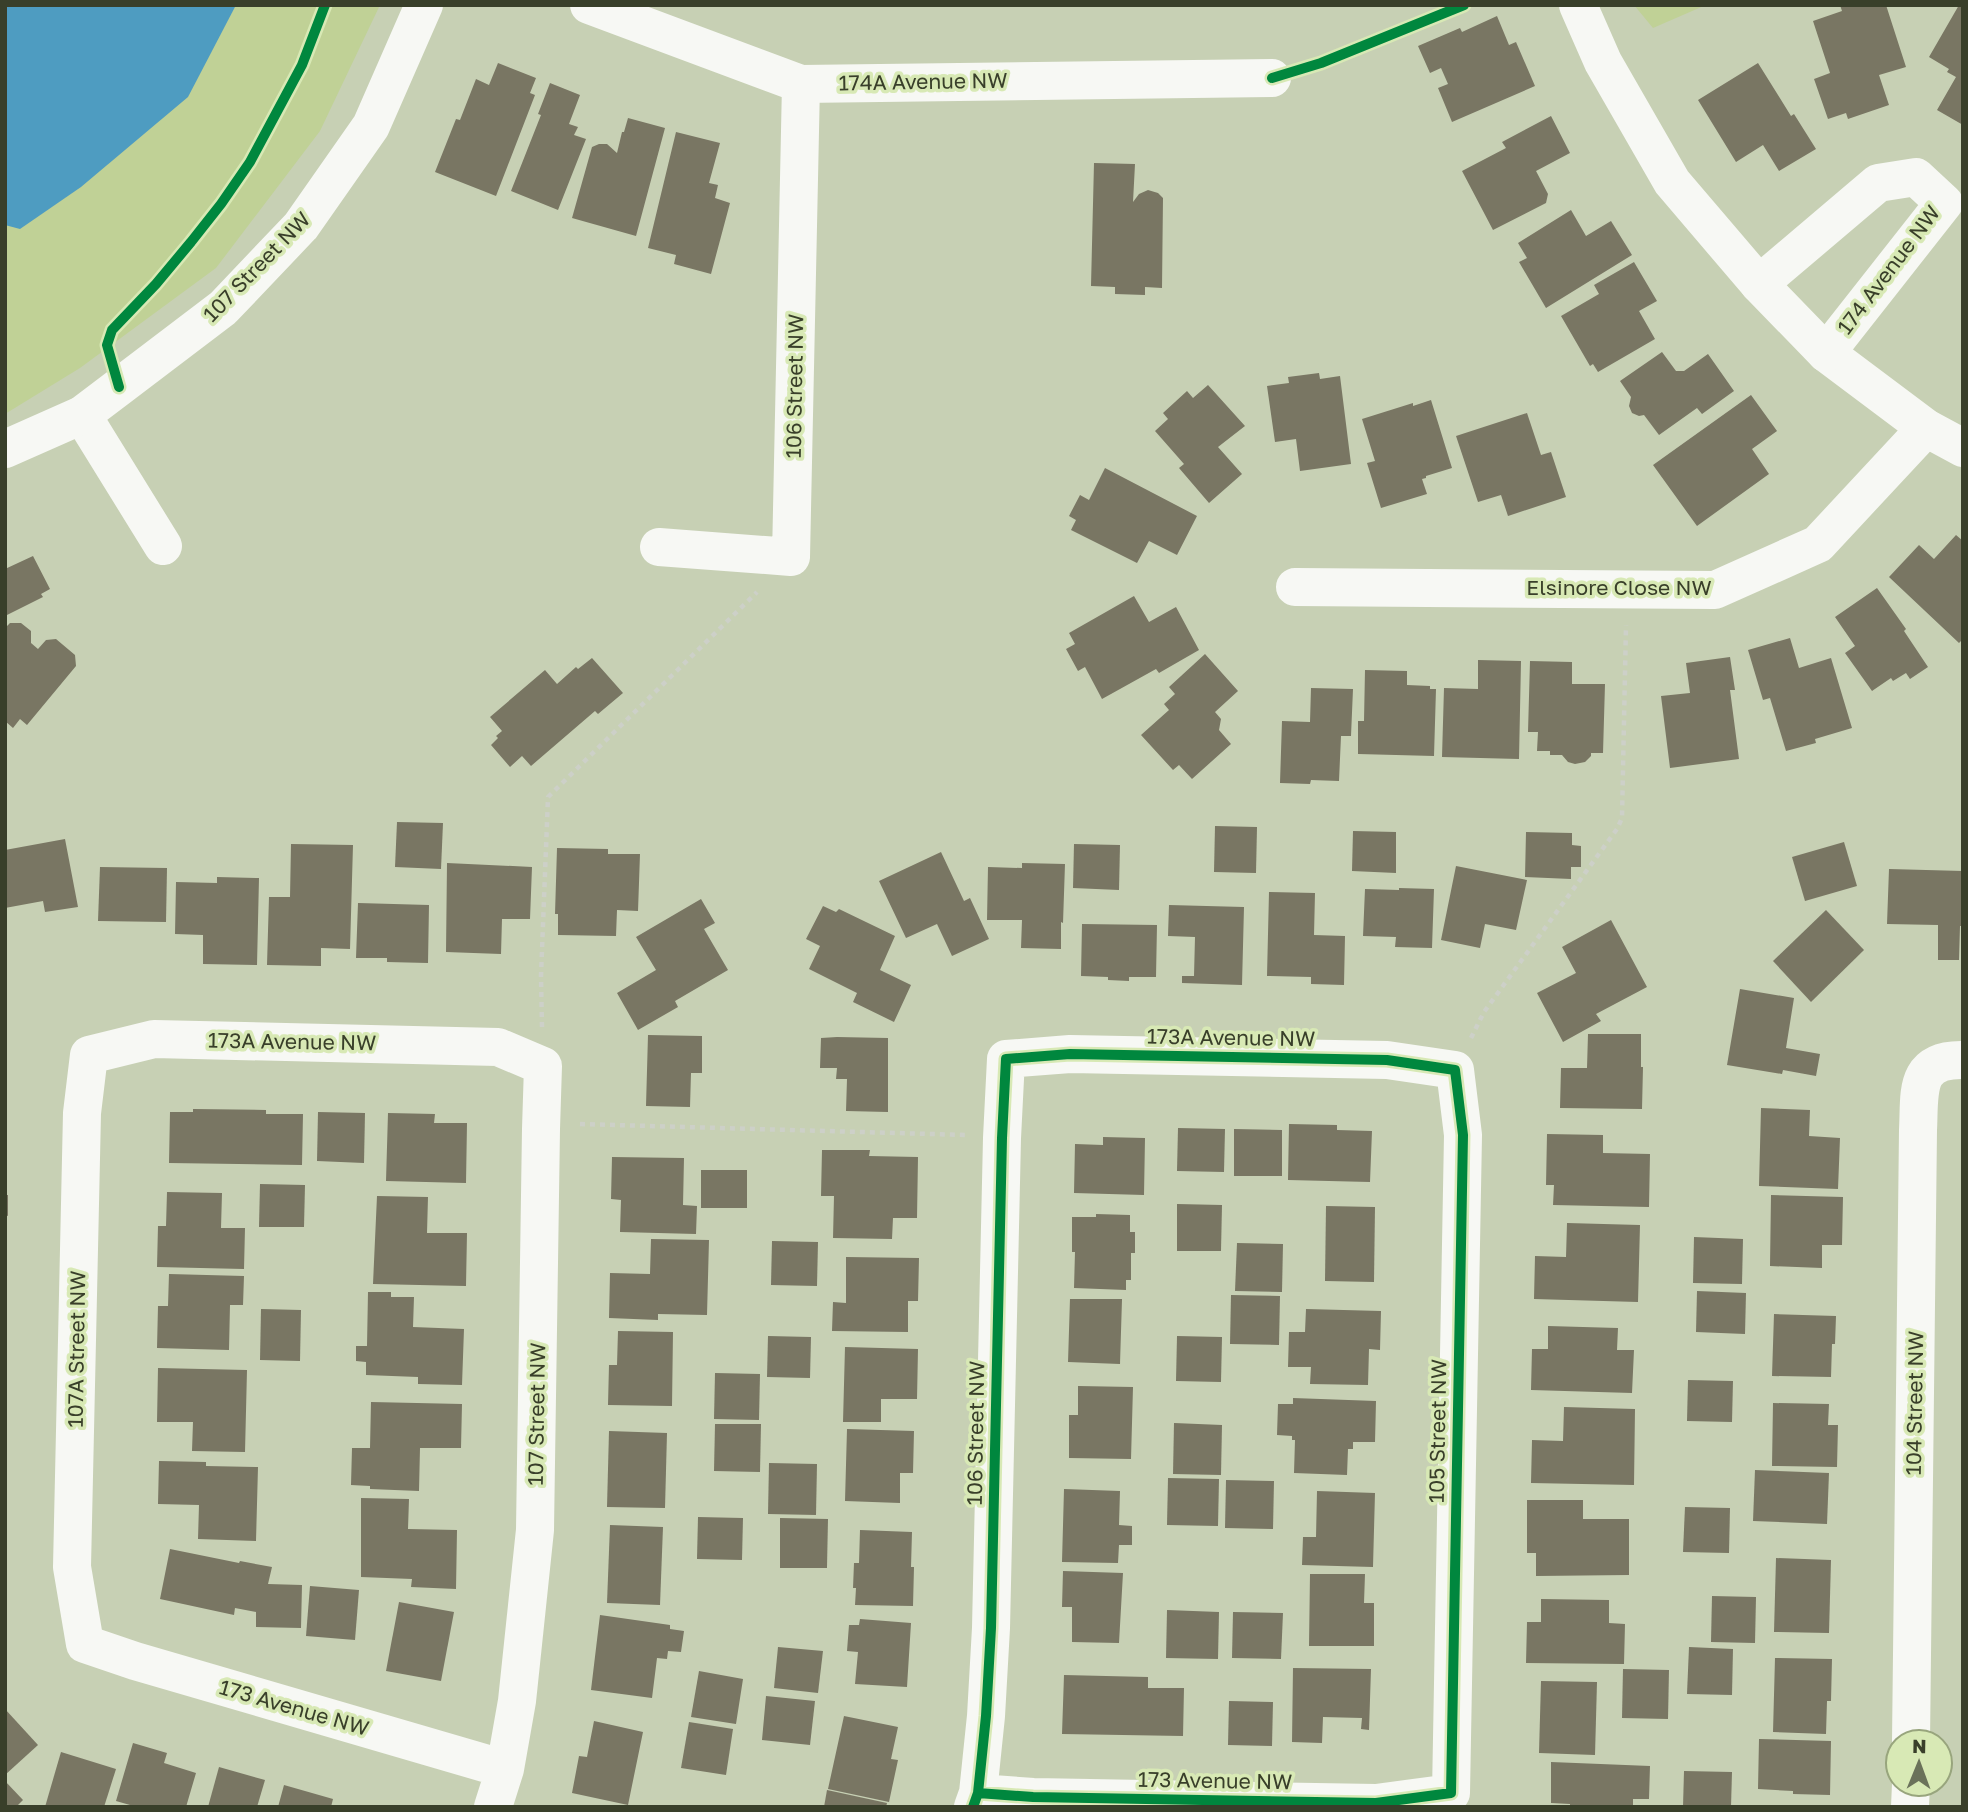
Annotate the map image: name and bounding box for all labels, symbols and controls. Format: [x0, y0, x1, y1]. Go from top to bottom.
street label: 174A Avenue NW [838, 67, 1008, 95]
street label: 174 Avenue NW [1831, 200, 1945, 339]
street label: 107 Street NW [197, 206, 315, 327]
street label: 106 Street NW [780, 313, 808, 459]
street label: Elsinore Close NW [1526, 574, 1712, 600]
street label: 173A Avenue NW [1147, 1023, 1315, 1051]
street label: 173A Avenue NW [208, 1027, 376, 1055]
street label: 107A Street NW [62, 1270, 90, 1428]
street label: 104 Street NW [1900, 1330, 1928, 1476]
street label: 107 Street NW [522, 1342, 550, 1486]
street label: 105 Street NW [1423, 1359, 1451, 1503]
street label: 106 Street NW [961, 1360, 989, 1506]
street label: 173 Avenue NW [217, 1673, 372, 1741]
north arrow [1884, 1728, 1954, 1798]
text: N [1912, 1734, 1927, 1757]
street label: 173 Avenue NW [1138, 1766, 1292, 1794]

